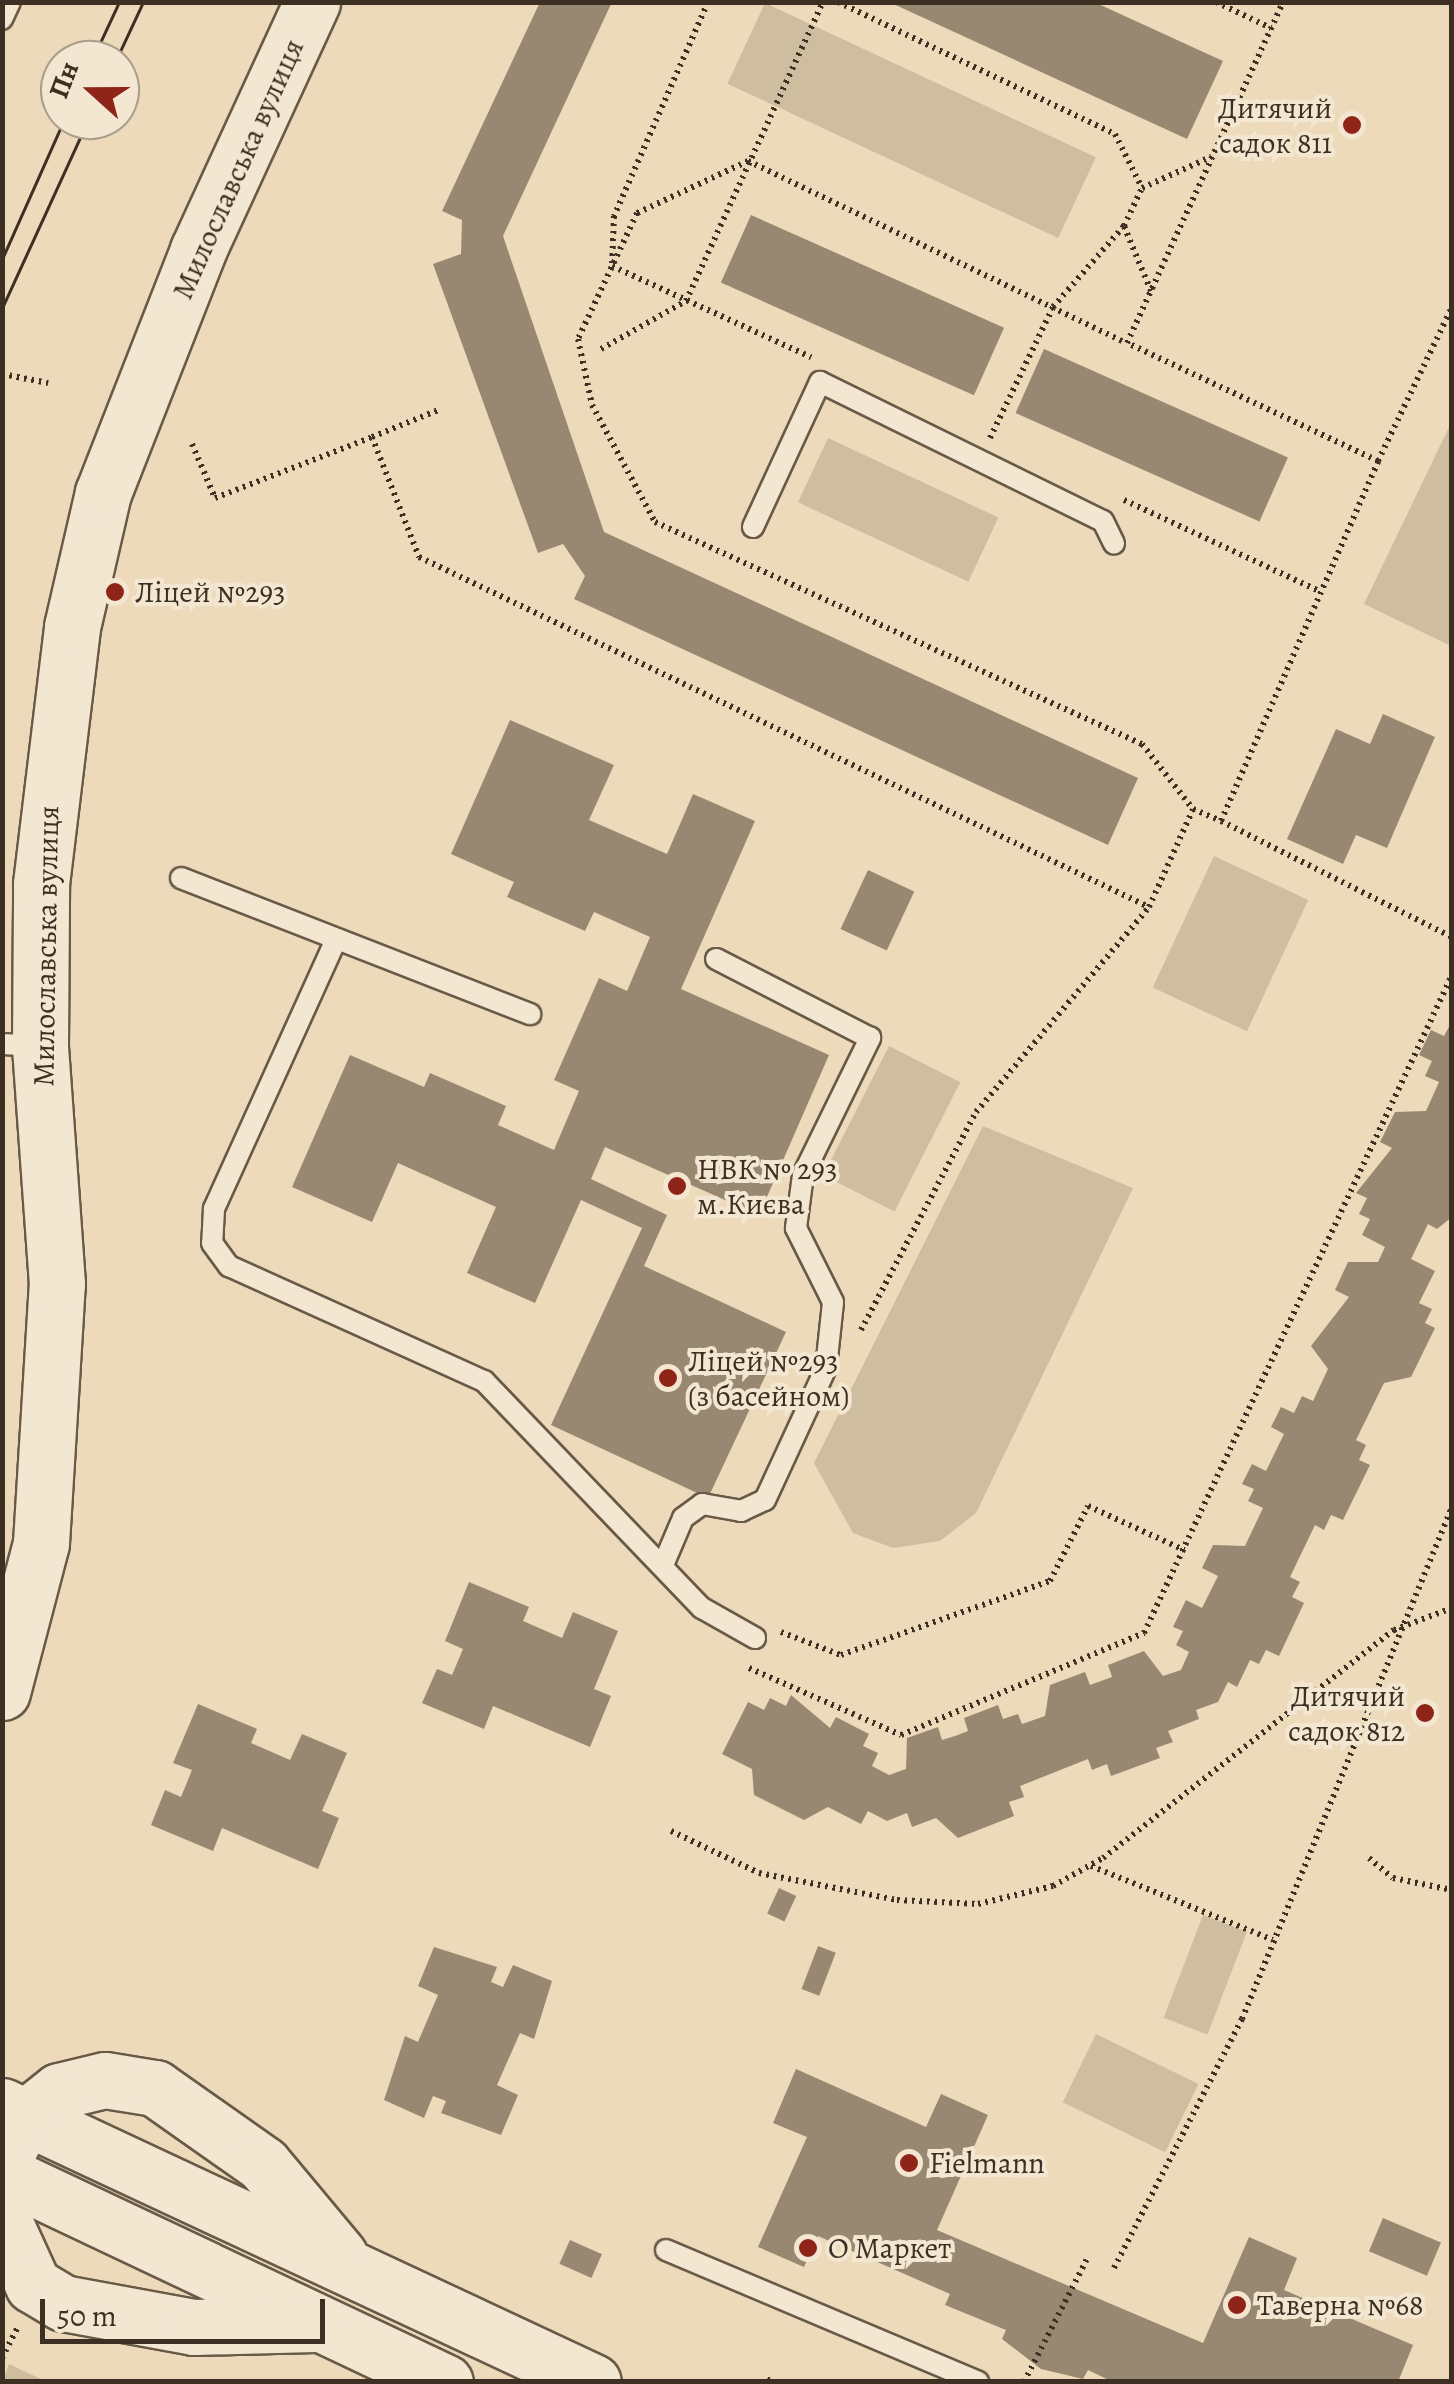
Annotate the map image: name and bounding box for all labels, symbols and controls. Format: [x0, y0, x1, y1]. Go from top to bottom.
street label: Милославська вулиця [164, 33, 312, 305]
north arrow [40, 40, 140, 140]
text: Пн [40, 56, 88, 104]
place label: Дитячий садок 811 [1218, 90, 1332, 160]
marker: Дитячий садок 811 [1341, 114, 1363, 136]
place label: Ліцей №293 [135, 574, 286, 610]
marker: Ліцей №293 [104, 581, 126, 603]
street label: Милославська вулиця [26, 805, 66, 1087]
place label: НВК № 293 м.Києва [697, 1151, 837, 1222]
marker: НВК № 293 м.Києва [666, 1175, 688, 1197]
place label: Ліцей №293 (з басейном) [688, 1343, 849, 1414]
marker: Ліцей №293 (з басейном) [657, 1367, 679, 1389]
place label: Дитячий садок 812 [1288, 1678, 1405, 1748]
marker: Дитячий садок 812 [1414, 1702, 1436, 1724]
place label: Fielmann [929, 2145, 1045, 2181]
marker: Fielmann [898, 2152, 920, 2174]
place label: О Маркет [828, 2230, 951, 2266]
marker: О Маркет [797, 2237, 819, 2259]
scale bar [45, 2279, 330, 2341]
place label: Таверна №68 [1257, 2287, 1424, 2323]
marker: Таверна №68 [1226, 2294, 1248, 2316]
text: 50 m [57, 2296, 117, 2336]

